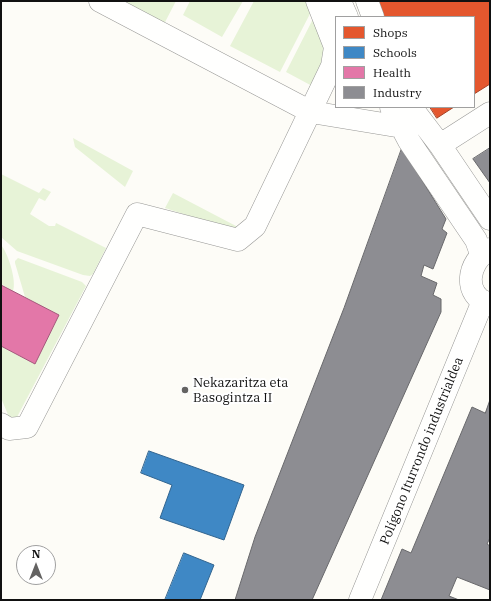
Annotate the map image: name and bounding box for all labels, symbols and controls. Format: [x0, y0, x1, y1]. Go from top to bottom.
legend [335, 16, 475, 108]
text: Shops [373, 25, 408, 40]
text: Schools [373, 45, 417, 60]
text: Health [373, 65, 411, 80]
text: Industry [373, 85, 422, 100]
street label: Polígono Iturrondo industrialdea [377, 355, 467, 547]
place label: Nekazaritza eta Basogintza II [193, 375, 288, 406]
marker: Nekazaritza eta Basogintza II [180, 385, 190, 395]
north arrow [16, 545, 56, 585]
text: N [32, 547, 40, 561]

